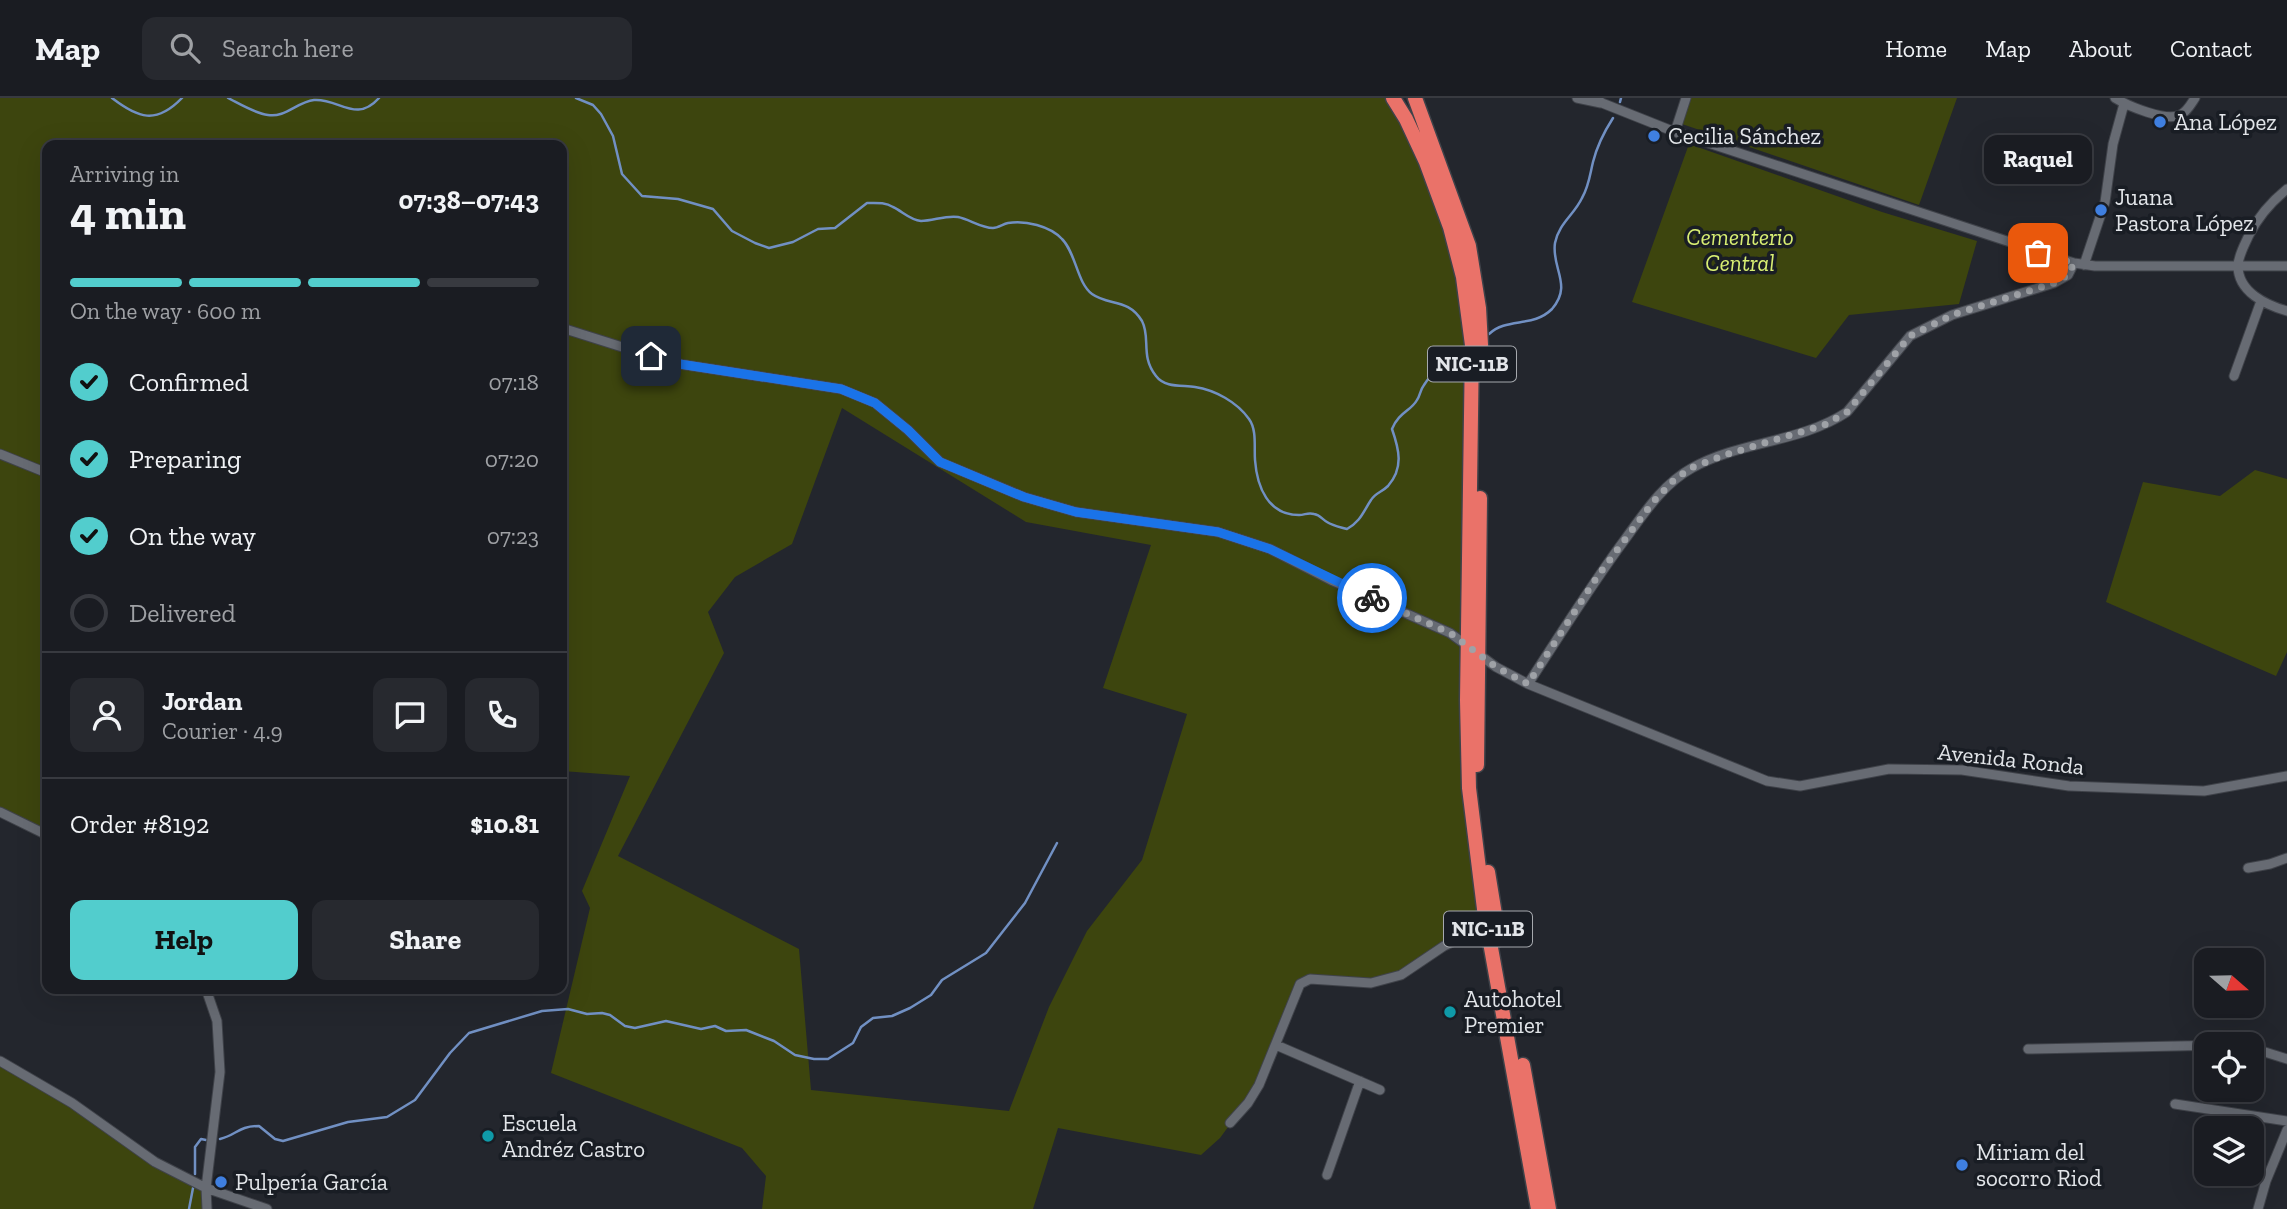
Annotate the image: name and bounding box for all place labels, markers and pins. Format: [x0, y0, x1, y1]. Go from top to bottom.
place label: Ana López [2174, 108, 2277, 136]
marker: Ana López [2152, 114, 2168, 130]
place label: Cecilia Sánchez [1668, 122, 1821, 150]
marker: Cecilia Sánchez [1646, 128, 1662, 144]
callout: Raquel [1984, 134, 2092, 183]
place label: Juana Pastora López [2115, 183, 2254, 237]
marker: Juana Pastora López [2093, 202, 2109, 218]
pin [2008, 223, 2068, 283]
pin [621, 326, 681, 386]
place label: Autohotel Premier [1464, 985, 1562, 1039]
marker: Autohotel Premier [1442, 1004, 1458, 1020]
place label: Escuela Andréz Castro [502, 1109, 645, 1163]
marker: Escuela Andréz Castro [480, 1128, 496, 1144]
place label: Miriam del socorro Riod [1976, 1138, 2102, 1192]
marker: Miriam del socorro Riod [1954, 1157, 1970, 1173]
place label: Pulpería García [235, 1168, 388, 1196]
marker: Pulpería García [213, 1174, 229, 1190]

